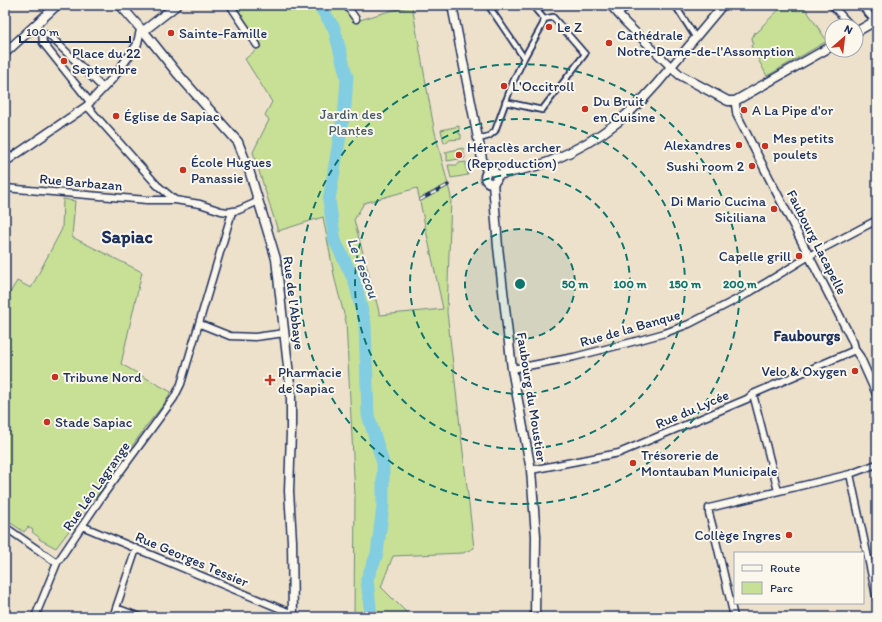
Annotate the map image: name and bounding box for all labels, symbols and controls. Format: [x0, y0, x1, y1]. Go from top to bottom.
scale bar [20, 18, 130, 44]
north arrow [824, 18, 864, 58]
place label: Le Z [557, 19, 582, 36]
marker: Le Z [544, 22, 554, 32]
text: N [842, 22, 855, 37]
text: 100 m [26, 25, 59, 39]
place label: Sainte-Famille [179, 25, 268, 42]
place label: Cathédrale Notre-Dame-de-l'Assomption [617, 27, 794, 60]
marker: Sainte-Famille [166, 28, 176, 38]
marker: Cathédrale Notre-Dame-de-l'Assomption [604, 38, 614, 48]
place label: Place du 22 Septembre [72, 45, 141, 78]
marker: Place du 22 Septembre [59, 56, 69, 66]
place label: L'Occitroll [512, 78, 574, 95]
marker: L'Occitroll [499, 81, 509, 91]
place label: Du Bruit en Cuisine [593, 93, 656, 126]
place label: A La Pipe d'or [752, 102, 834, 119]
marker: Du Bruit en Cuisine [580, 104, 590, 114]
marker: A La Pipe d'or [739, 105, 749, 115]
park label: Jardin des Plantes [320, 106, 382, 139]
place label: Église de Sapiac [124, 108, 220, 125]
marker: Église de Sapiac [111, 111, 121, 121]
place label: Mes petits poulets [773, 130, 834, 163]
place label: Alexandres [664, 137, 731, 154]
place label: Héraclès archer (Reproduction) [467, 139, 562, 172]
marker: Alexandres [734, 140, 744, 150]
marker: Mes petits poulets [760, 141, 770, 151]
marker: Héraclès archer (Reproduction) [454, 150, 464, 160]
place label: École Hugues Panassie [191, 154, 272, 187]
place label: Sushi room 2 [666, 158, 745, 175]
marker: Sushi room 2 [747, 161, 757, 171]
marker: École Hugues Panassie [178, 165, 188, 175]
street label: Rue Barbazan [39, 170, 123, 195]
street label: Faubourg Lacapelle [783, 187, 850, 298]
place label: Di Mario Cucina Siciliana [671, 193, 767, 226]
marker: Di Mario Cucina Siciliana [769, 204, 779, 214]
district label: Sapiac [101, 226, 153, 248]
water label: Le Tescou [343, 235, 383, 301]
place label: Capelle grill [719, 248, 791, 265]
marker: Capelle grill [794, 251, 804, 261]
street label: Rue de l'Abbaye [279, 255, 308, 351]
centre of rings [513, 277, 527, 291]
text: 50 m [562, 277, 589, 291]
text: 100 m [613, 277, 647, 291]
text: 150 m [669, 277, 702, 291]
text: 200 m [723, 277, 758, 291]
street label: Rue de la Banque [578, 306, 683, 351]
district label: Faubourgs [774, 327, 841, 346]
street label: Faubourg du Moustier [513, 331, 550, 464]
place label: Velo & Oxygen [762, 363, 848, 380]
place label: Pharmacie de Sapiac [278, 364, 342, 397]
marker: Velo & Oxygen [850, 366, 860, 376]
place label: Tribune Nord [63, 369, 142, 386]
marker: Tribune Nord [50, 372, 60, 382]
marker: Pharmacie de Sapiac [265, 375, 275, 385]
street label: Rue du Lycée [653, 386, 732, 433]
place label: Stade Sapiac [55, 414, 133, 431]
marker: Stade Sapiac [42, 417, 52, 427]
street label: Rue Léo Lagrange [59, 438, 134, 534]
place label: Trésorerie de Montauban Municipale [641, 447, 778, 480]
marker: Trésorerie de Montauban Municipale [628, 458, 638, 468]
place label: Collège Ingres [694, 527, 781, 544]
street label: Rue Georges Tessier [133, 528, 251, 591]
marker: Collège Ingres [784, 530, 794, 540]
legend [734, 552, 864, 604]
text: Route [770, 561, 800, 575]
text: Parc [770, 581, 793, 595]

